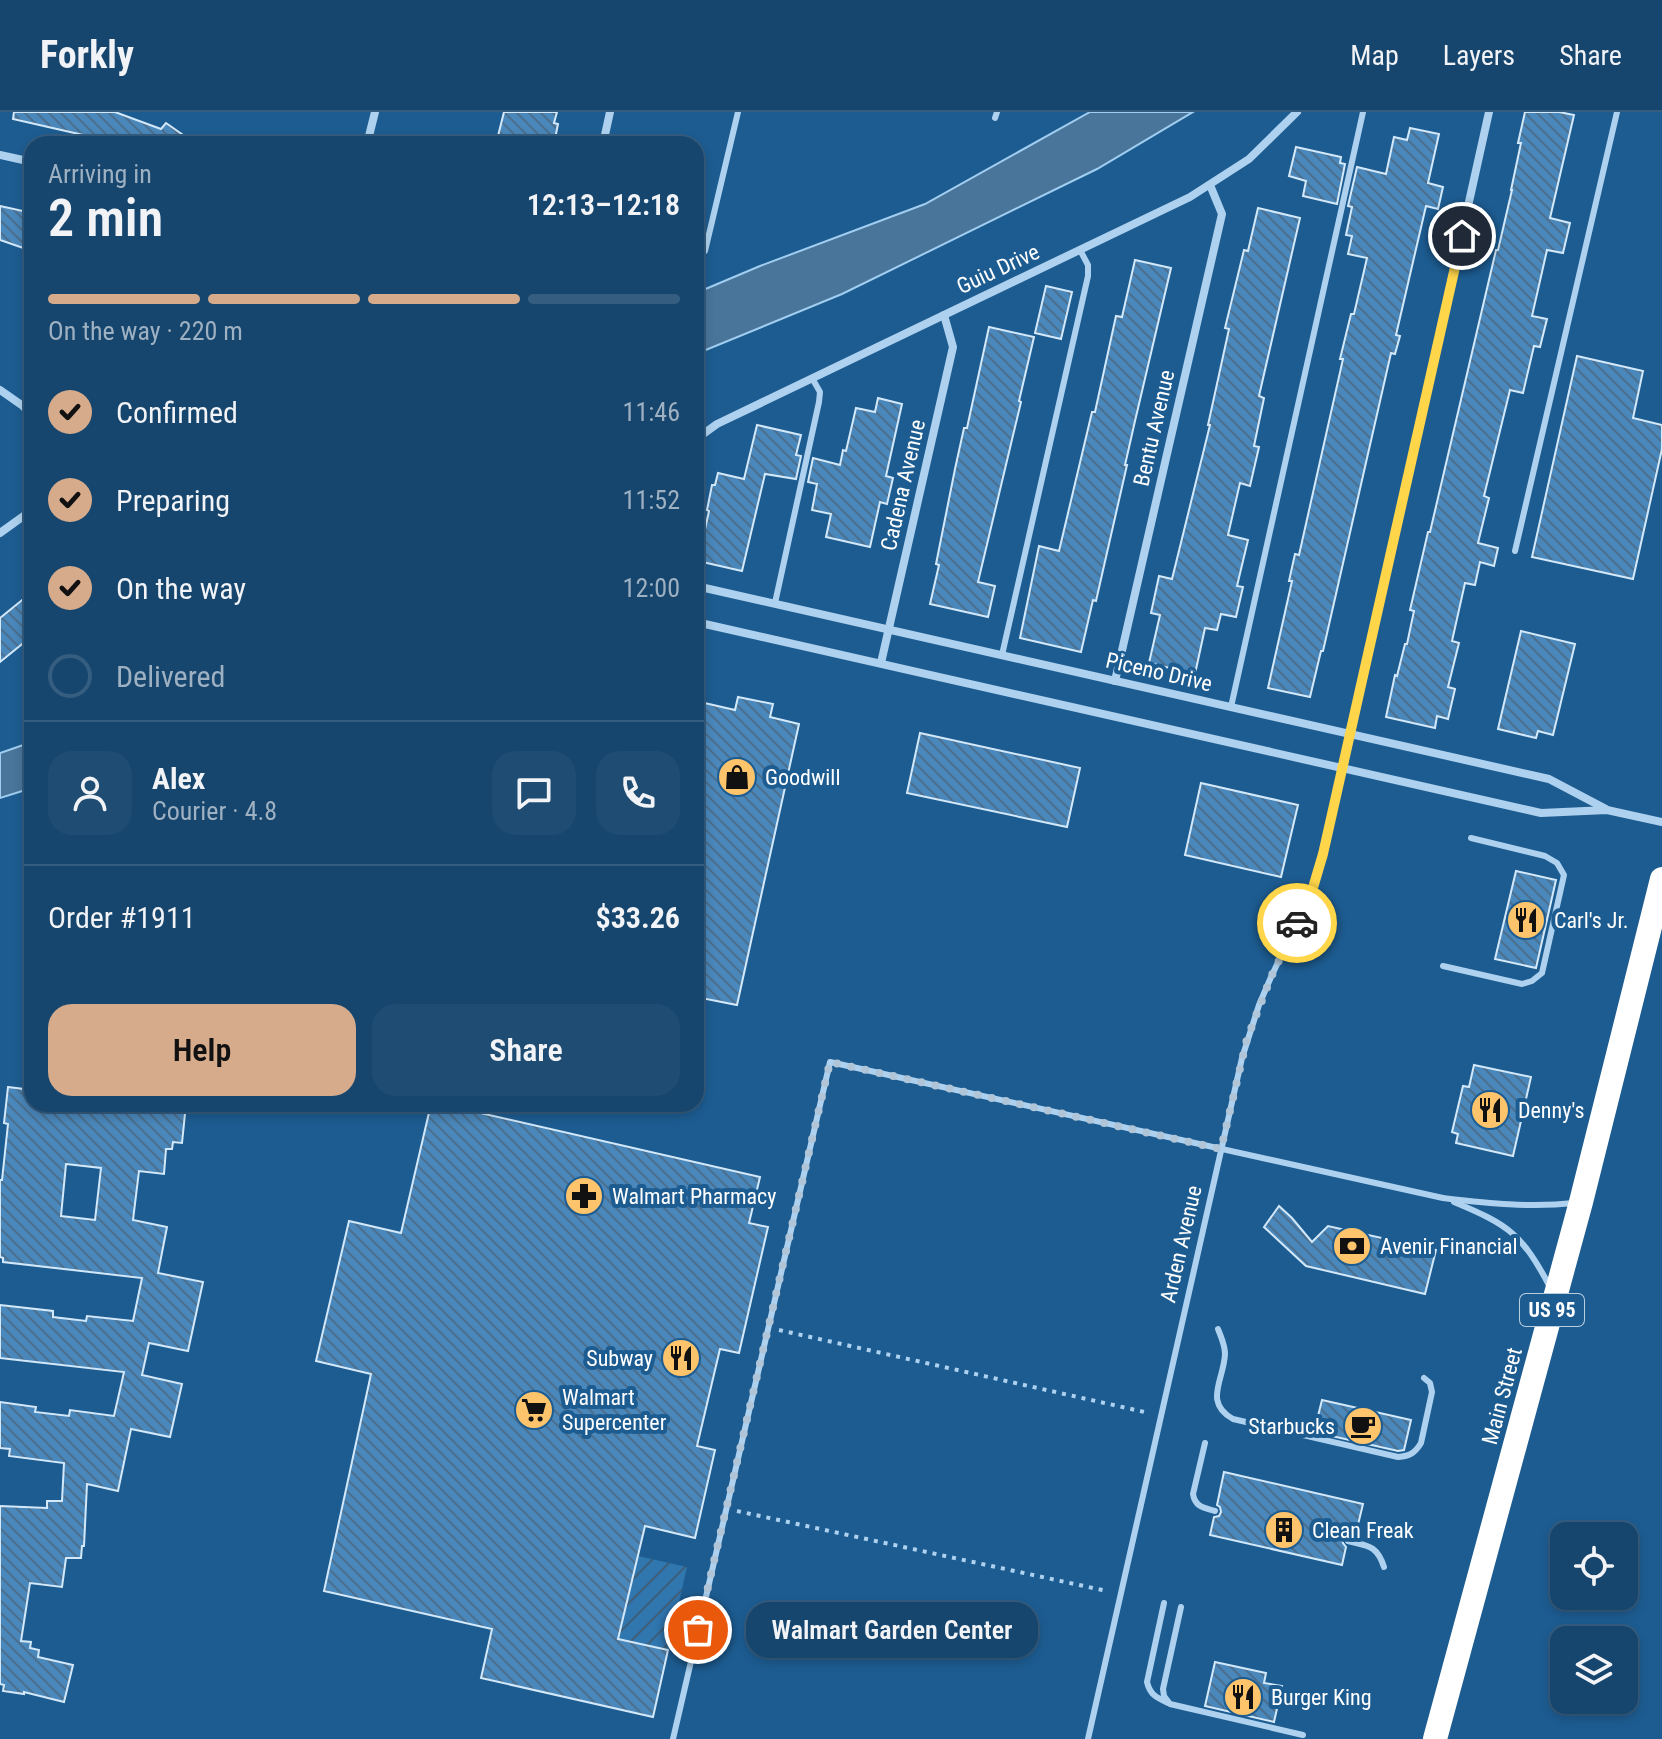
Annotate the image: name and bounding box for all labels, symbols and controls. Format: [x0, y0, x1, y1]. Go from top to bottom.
text: Forkly [40, 33, 134, 77]
text: Map [1350, 39, 1399, 72]
text: Layers [1443, 39, 1515, 72]
text: Share [1559, 39, 1622, 72]
text: Arriving in [48, 159, 152, 189]
text: 12:13–12:18 [527, 187, 680, 222]
text: 2 min [48, 188, 163, 249]
pin [1428, 202, 1496, 270]
icon: home [1440, 214, 1484, 258]
street label: Guiu Drive [953, 239, 1043, 299]
text: On the way · 220 m [48, 316, 243, 346]
street label: Bentu Avenue [1128, 367, 1180, 489]
icon: check [48, 390, 92, 434]
text: Confirmed [116, 395, 238, 430]
text: 11:46 [623, 397, 680, 427]
street label: Cadena Avenue [876, 417, 930, 553]
icon: check [48, 478, 92, 522]
text: Preparing [116, 483, 230, 518]
text: 11:52 [623, 485, 680, 515]
icon: check [48, 566, 92, 610]
text: On the way [116, 571, 246, 606]
text: 12:00 [623, 573, 680, 603]
street label: Piceno Drive [1103, 648, 1215, 696]
text: Delivered [116, 659, 225, 694]
button: person [48, 751, 132, 835]
button: chat [492, 751, 576, 835]
button: phone [596, 751, 680, 835]
shop icon: Goodwill [716, 756, 758, 798]
text: Alex [152, 761, 205, 796]
place label: Goodwill [765, 765, 840, 790]
text: Courier · 4.8 [152, 796, 277, 826]
courier [1257, 883, 1337, 963]
restaurant icon: Carl's Jr. [1505, 899, 1547, 941]
text: Order #1911 [48, 900, 196, 935]
text: $33.26 [595, 900, 680, 935]
icon: car [1275, 901, 1319, 945]
place label: Carl's Jr. [1554, 908, 1629, 933]
button: Help [48, 1004, 356, 1096]
button: Share [372, 1004, 680, 1096]
restaurant icon: Denny's [1469, 1089, 1511, 1131]
place label: Denny's [1518, 1098, 1585, 1123]
pharmacy icon: Walmart Pharmacy [563, 1175, 605, 1217]
street label: Arden Avenue [1155, 1183, 1207, 1305]
place label: Walmart Pharmacy [612, 1184, 776, 1209]
bank icon: Avenir Financial [1331, 1225, 1373, 1267]
place label: Avenir Financial [1380, 1234, 1517, 1259]
road number: US 95 [1520, 1294, 1584, 1326]
restaurant icon: Subway [660, 1337, 702, 1379]
street label: Main Street [1477, 1345, 1527, 1447]
place label: Subway [586, 1346, 653, 1371]
place label: Walmart Supercenter [562, 1385, 667, 1435]
supermarket icon: Walmart Supercenter [513, 1389, 555, 1431]
cafe icon: Starbucks [1342, 1405, 1384, 1447]
place label: Starbucks [1248, 1414, 1335, 1439]
building icon: Clean Freak [1263, 1509, 1305, 1551]
place label: Clean Freak [1312, 1518, 1414, 1543]
map controls [1550, 1522, 1638, 1714]
button: locate [1550, 1522, 1638, 1610]
pin [664, 1596, 732, 1664]
callout: Walmart Garden Center [746, 1602, 1038, 1658]
icon: bag [676, 1608, 720, 1652]
text: Walmart Garden Center [772, 1615, 1012, 1645]
button: layers [1550, 1626, 1638, 1714]
restaurant icon: Burger King [1222, 1676, 1264, 1718]
place label: Burger King [1271, 1685, 1372, 1710]

